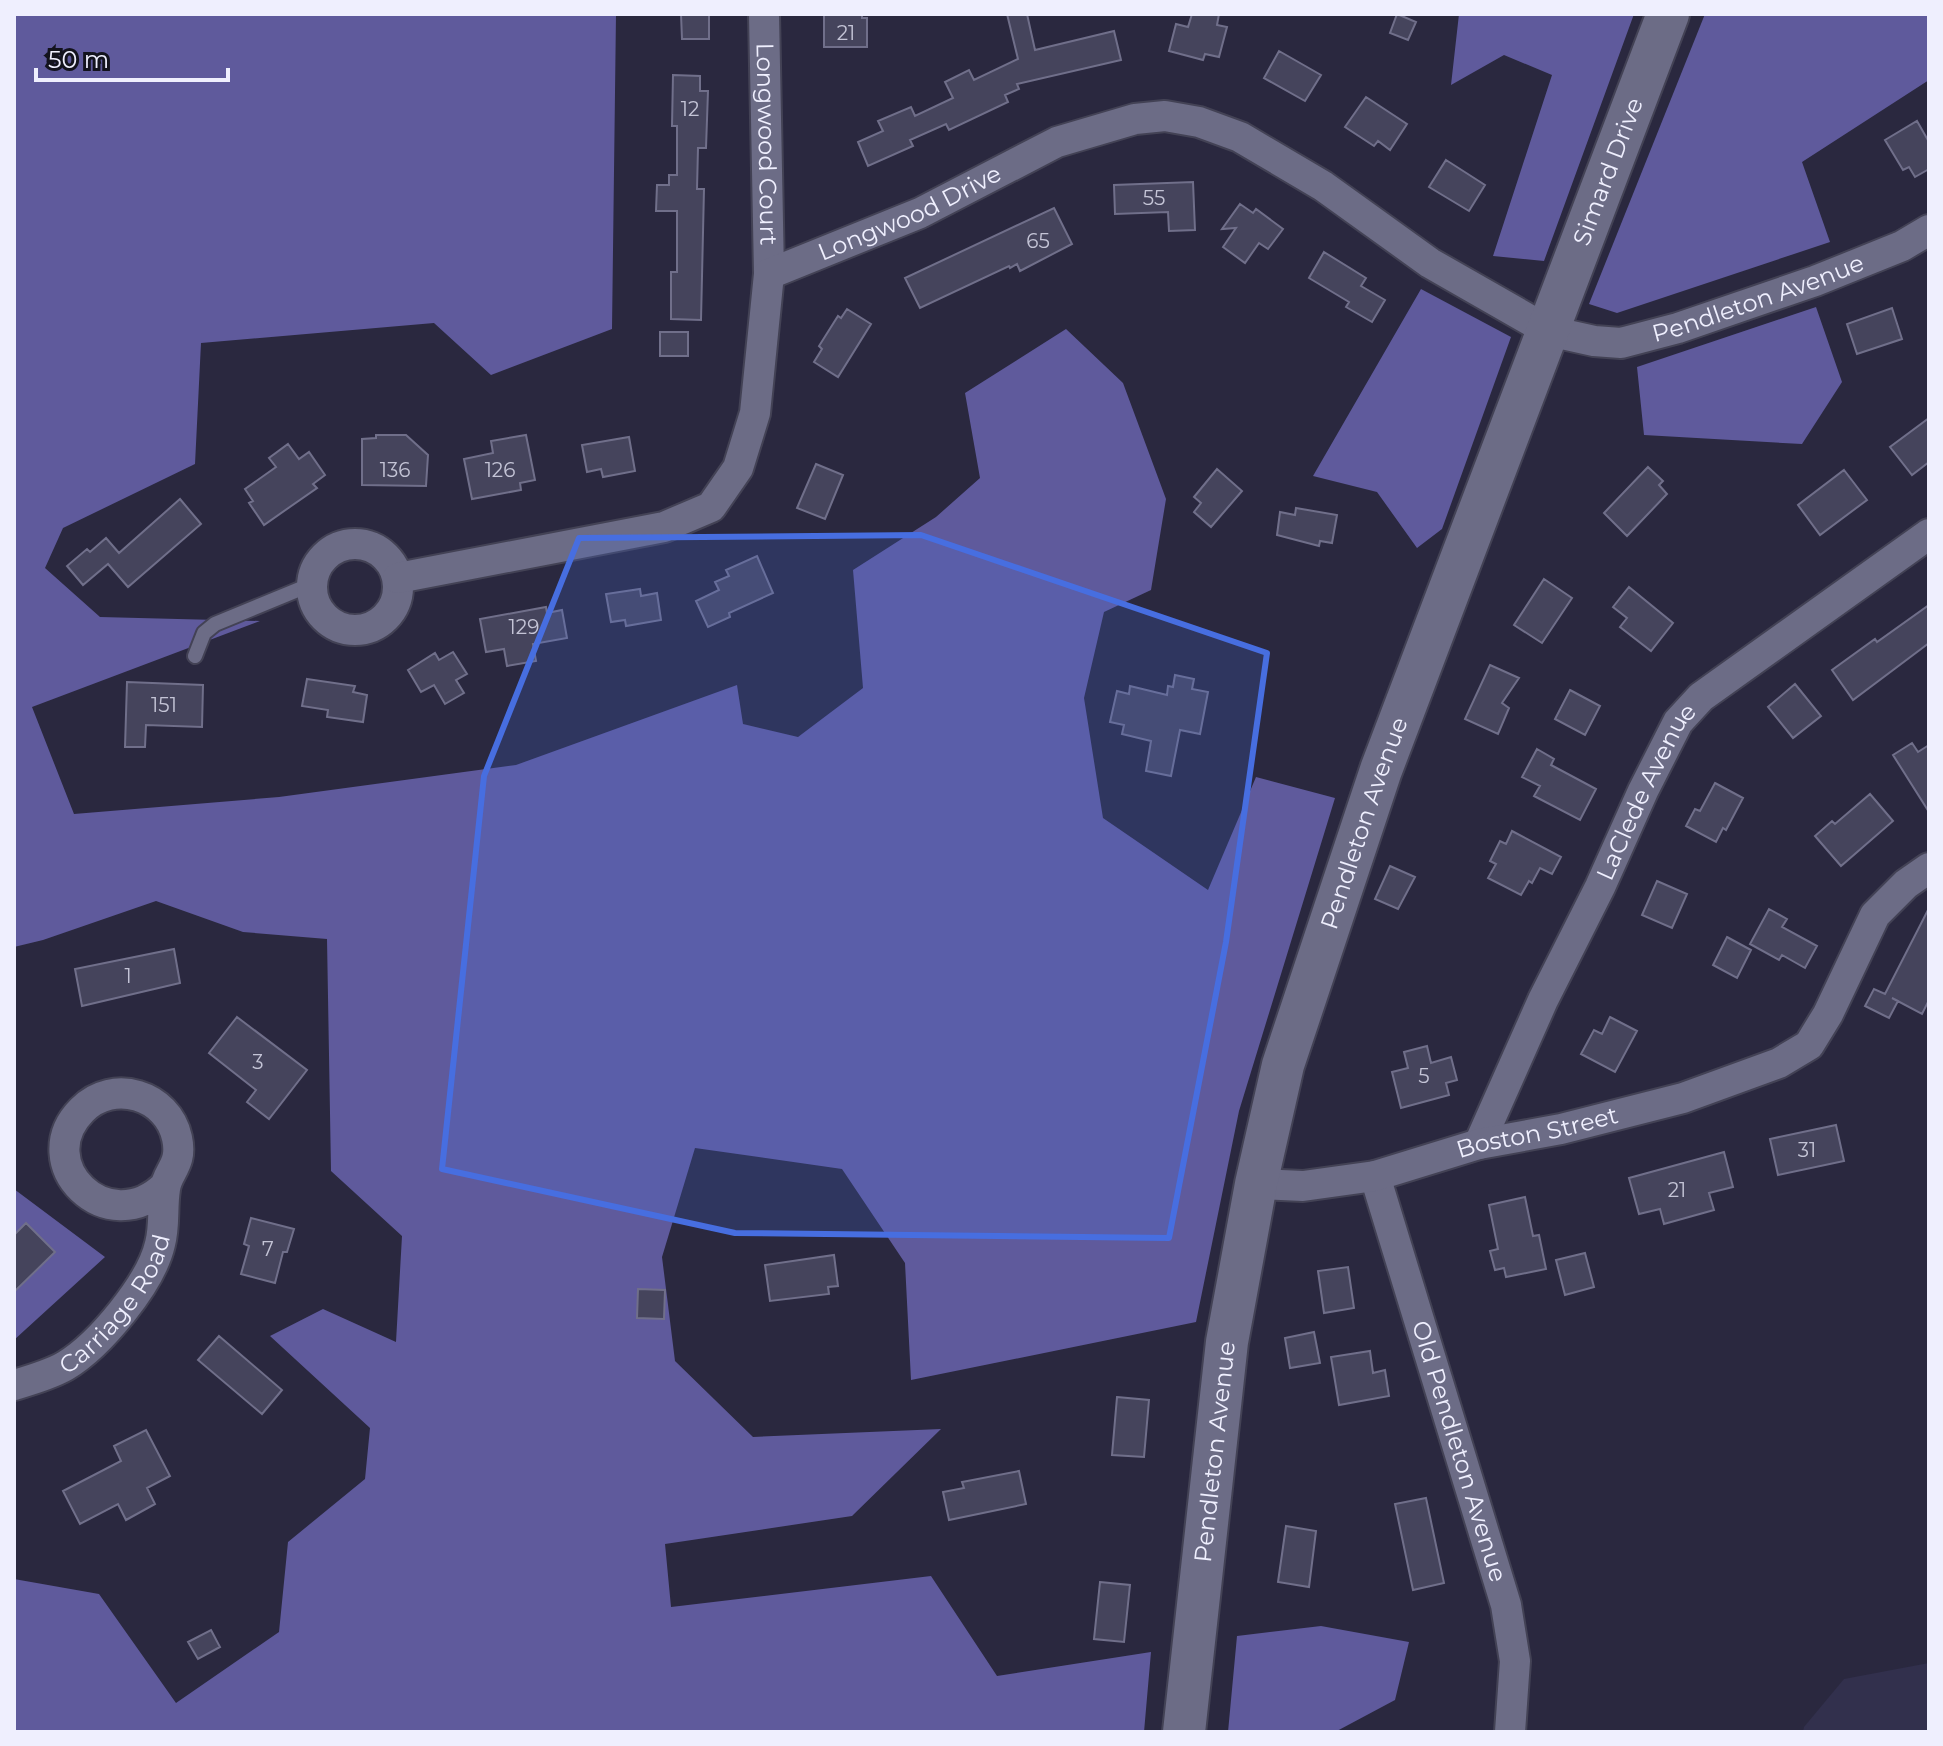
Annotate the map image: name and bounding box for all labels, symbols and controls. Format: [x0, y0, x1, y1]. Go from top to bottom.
house number: 21 [837, 21, 855, 45]
scale bar [36, 32, 228, 82]
street label: Longwood Court [751, 42, 783, 246]
text: 50 m [48, 45, 109, 74]
street label: Simard Drive [1567, 93, 1649, 249]
house number: 12 [681, 97, 699, 121]
street label: Longwood Drive [814, 158, 1006, 267]
house number: 55 [1143, 186, 1165, 210]
house number: 65 [1026, 229, 1050, 253]
street label: Pendleton Avenue [1649, 248, 1868, 348]
house number: 136 [380, 458, 410, 482]
house number: 126 [485, 458, 515, 482]
house number: 129 [509, 615, 539, 639]
house number: 151 [151, 693, 177, 717]
street label: LaClede Avenue [1590, 697, 1702, 885]
street label: Pendleton Avenue [1314, 713, 1414, 933]
house number: 1 [124, 964, 132, 988]
house number: 3 [252, 1050, 264, 1074]
house number: 5 [1418, 1064, 1430, 1088]
street label: Boston Street [1453, 1100, 1621, 1164]
house number: 31 [1798, 1138, 1816, 1162]
house number: 21 [1668, 1178, 1686, 1202]
street label: Carriage Road [54, 1231, 176, 1380]
house number: 7 [262, 1237, 274, 1261]
street label: Old Pendleton Avenue [1406, 1317, 1513, 1585]
street label: Pendleton Avenue [1188, 1340, 1241, 1564]

